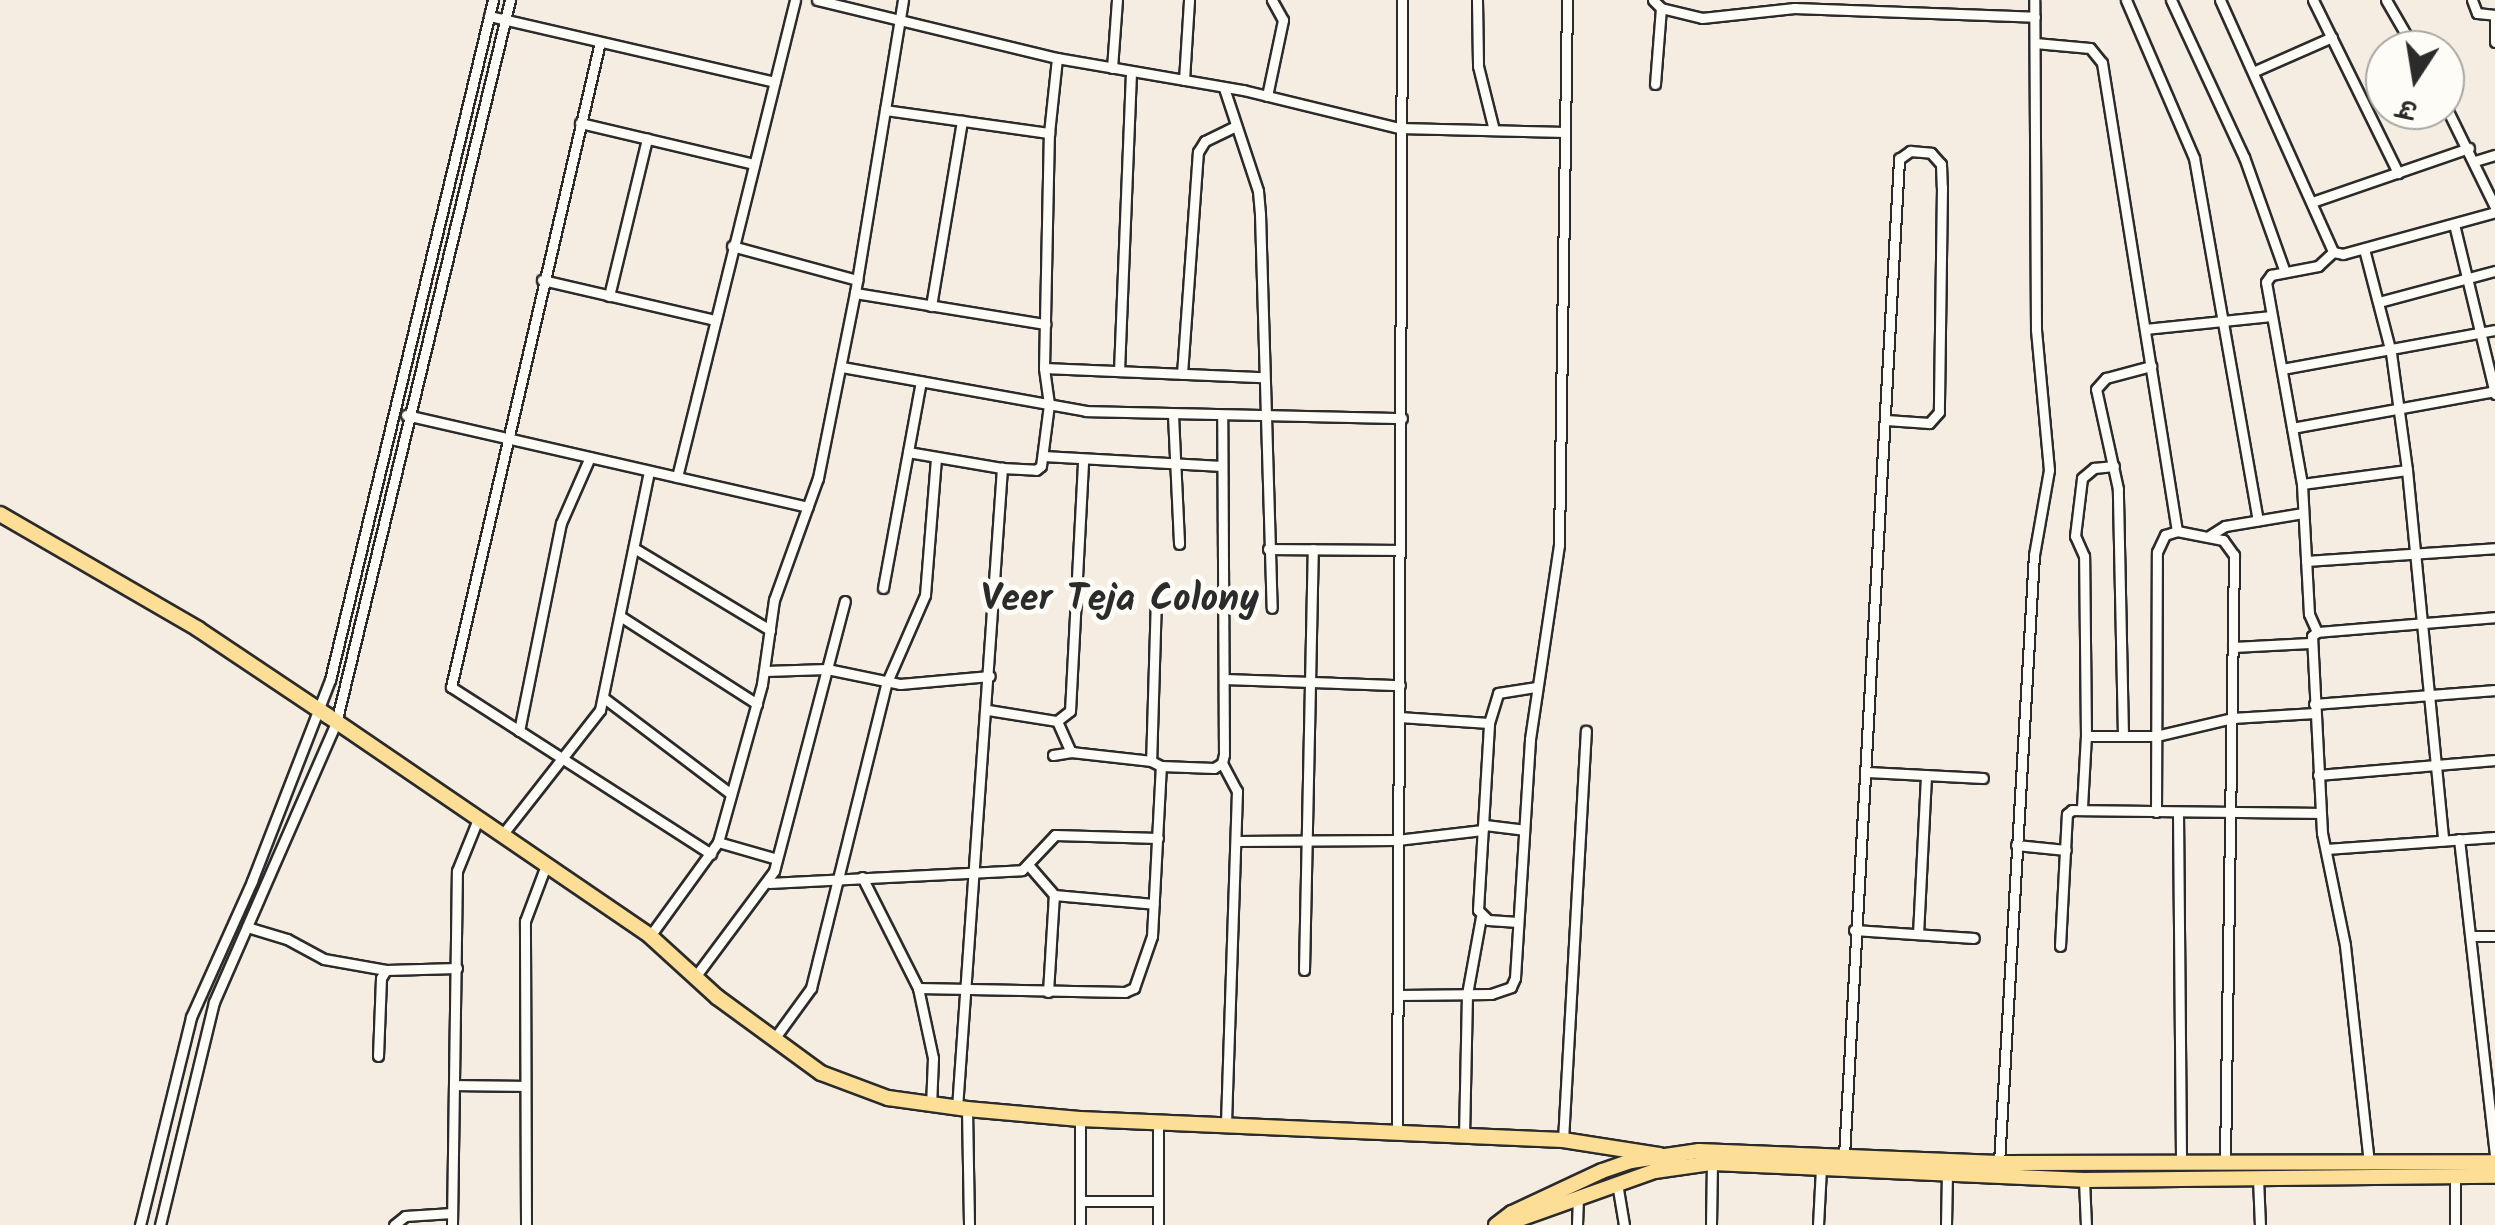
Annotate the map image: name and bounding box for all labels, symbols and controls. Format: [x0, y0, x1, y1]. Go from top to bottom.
north arrow [2365, 30, 2465, 130]
text: उ [2396, 84, 2422, 132]
district label: Veer Teja Colony [981, 578, 1259, 624]

